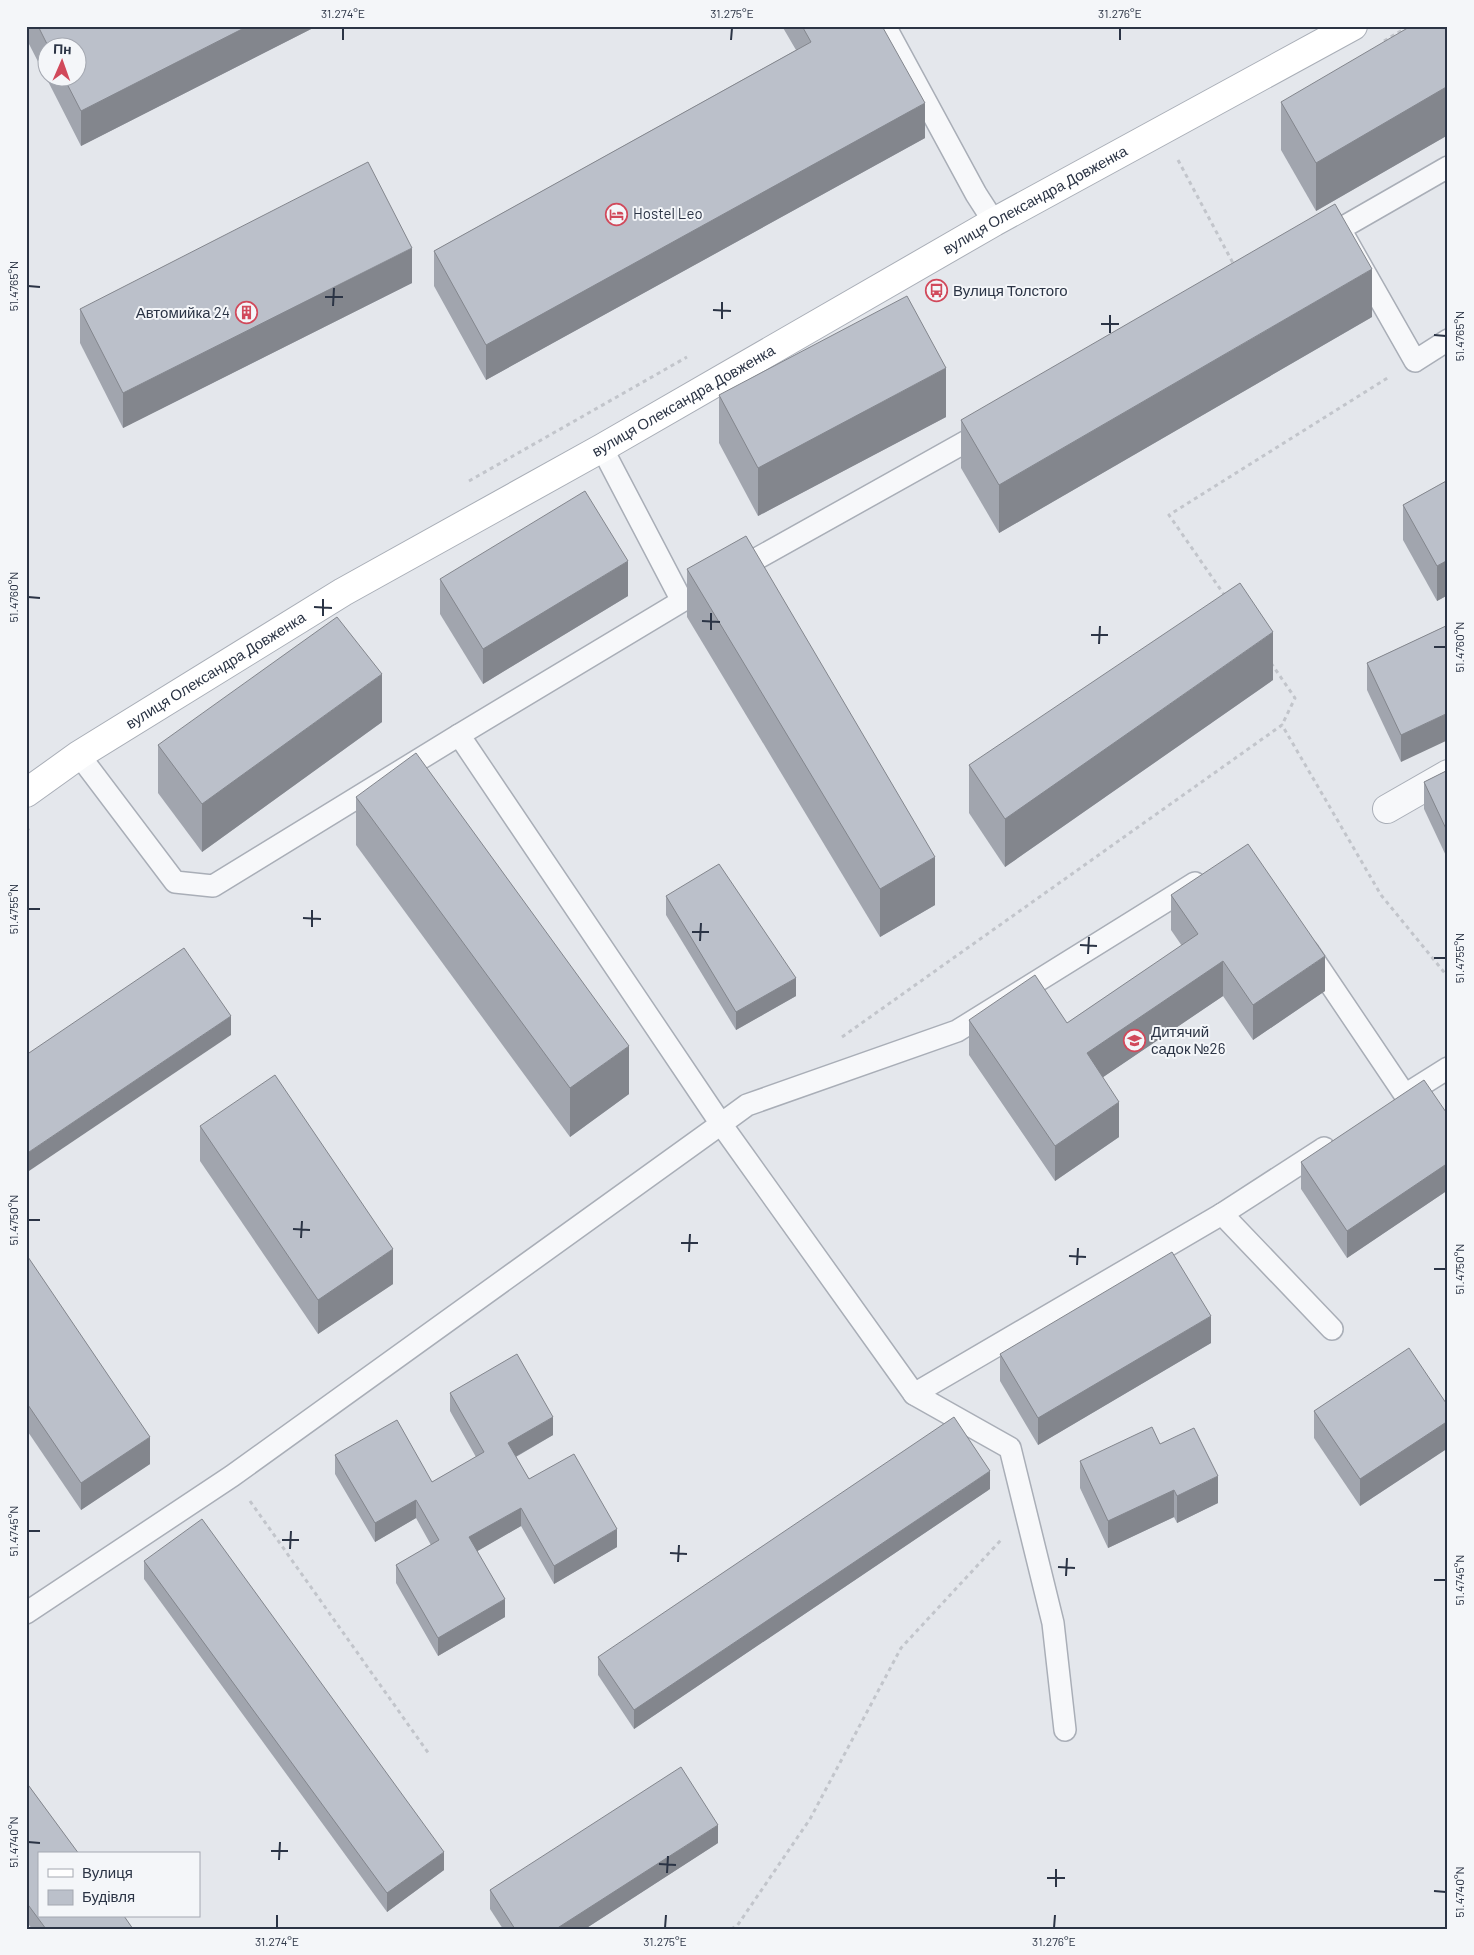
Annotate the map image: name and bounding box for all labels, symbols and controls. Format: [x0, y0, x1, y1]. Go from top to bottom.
text: 31.274°E [321, 6, 365, 20]
text: 31.275°E [710, 6, 754, 20]
text: 31.276°E [1098, 6, 1142, 20]
north arrow [38, 38, 88, 88]
text: Пн [53, 40, 72, 57]
street label: вулиця Олександра Довженка [939, 141, 1131, 258]
hotel icon: Hostel Leo [605, 202, 629, 226]
place label: Hostel Leo [633, 204, 703, 222]
text: 51.4765°N [6, 261, 20, 311]
bus stop icon: Вулиця Толстого [925, 279, 949, 303]
place label: Вулиця Толстого [953, 281, 1068, 299]
building icon: Автомийка 24 [234, 301, 258, 325]
place label: Автомийка 24 [136, 303, 230, 321]
text: 51.4765°N [1452, 311, 1466, 361]
street label: вулиця Олександра Довженка [589, 340, 778, 460]
text: 51.4760°N [6, 572, 20, 622]
street label: вулиця Олександра Довженка [122, 607, 309, 732]
text: 51.4760°N [1452, 622, 1466, 672]
text: 51.4755°N [6, 884, 20, 934]
text: 51.4755°N [1452, 933, 1466, 983]
place label: Дитячий садок №26 [1151, 1022, 1225, 1057]
school or university icon: Дитячий садок №26 [1123, 1029, 1147, 1053]
text: 51.4750°N [6, 1195, 20, 1245]
text: 51.4750°N [1452, 1244, 1466, 1294]
text: 51.4745°N [6, 1506, 20, 1556]
text: 51.4745°N [1452, 1555, 1466, 1605]
text: 51.4740°N [6, 1816, 20, 1868]
legend [38, 1852, 200, 1918]
text: Вулиця [82, 1863, 133, 1881]
text: 51.4740°N [1452, 1866, 1466, 1918]
text: Будівля [82, 1887, 135, 1905]
text: 31.274°E [255, 1934, 299, 1948]
text: 31.275°E [643, 1934, 687, 1948]
text: 31.276°E [1032, 1934, 1076, 1948]

